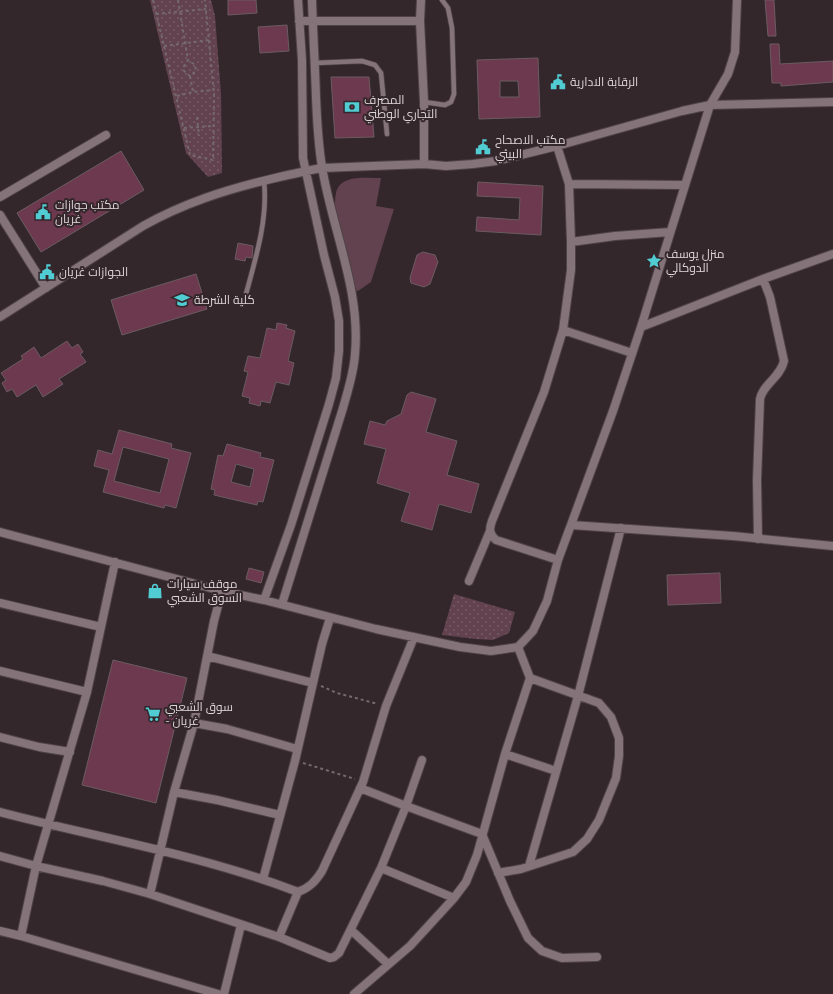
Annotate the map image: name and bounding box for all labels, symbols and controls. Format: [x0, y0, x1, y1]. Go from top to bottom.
public building icon: الرقابة الادارية [549, 73, 567, 91]
place label: الرقابة الادارية [570, 74, 638, 89]
place label: المصرف التجاري الوطني [364, 92, 437, 124]
bank icon: المصرف التجاري الوطني [343, 98, 361, 116]
place label: مكتب الاصحاح البيئي [495, 132, 565, 164]
public building icon: مكتب الاصحاح البيئي [474, 138, 492, 156]
place label: مكتب جوازات غريان [55, 197, 120, 226]
public building icon: مكتب جوازات غريان [34, 203, 52, 221]
place label: منزل يوسف الدوكالي [666, 246, 724, 278]
place icon: منزل يوسف الدوكالي [645, 252, 663, 270]
public building icon: الجوازات غريان [38, 263, 56, 281]
place label: الجوازات غريان [59, 264, 128, 279]
school or university icon: كلية الشرطة [173, 291, 191, 309]
place label: كلية الشرطة [194, 292, 255, 307]
place label: موقف سيارات السوق الشعبي [167, 576, 242, 608]
shop icon: موقف سيارات السوق الشعبي [146, 582, 164, 600]
place label: سوق الشعبي - غريان [165, 699, 233, 728]
supermarket icon: سوق الشعبي - غريان [144, 705, 162, 723]

